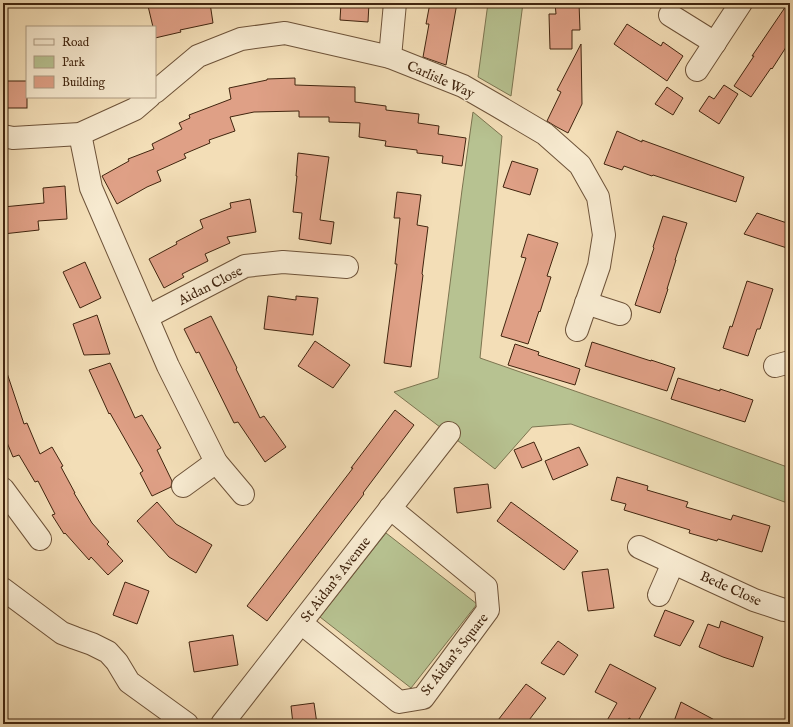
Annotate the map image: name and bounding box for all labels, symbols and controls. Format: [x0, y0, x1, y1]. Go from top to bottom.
legend [26, 26, 156, 98]
text: Road [62, 35, 90, 50]
text: Park [62, 55, 85, 70]
street label: Carlisle Way [404, 57, 477, 103]
text: Building [62, 75, 106, 90]
street label: Aidan Close [174, 262, 246, 310]
street label: St Aidan's Avenue [297, 533, 375, 626]
street label: Bede Close [697, 567, 765, 611]
street label: St Aidan's Square [417, 609, 493, 700]

